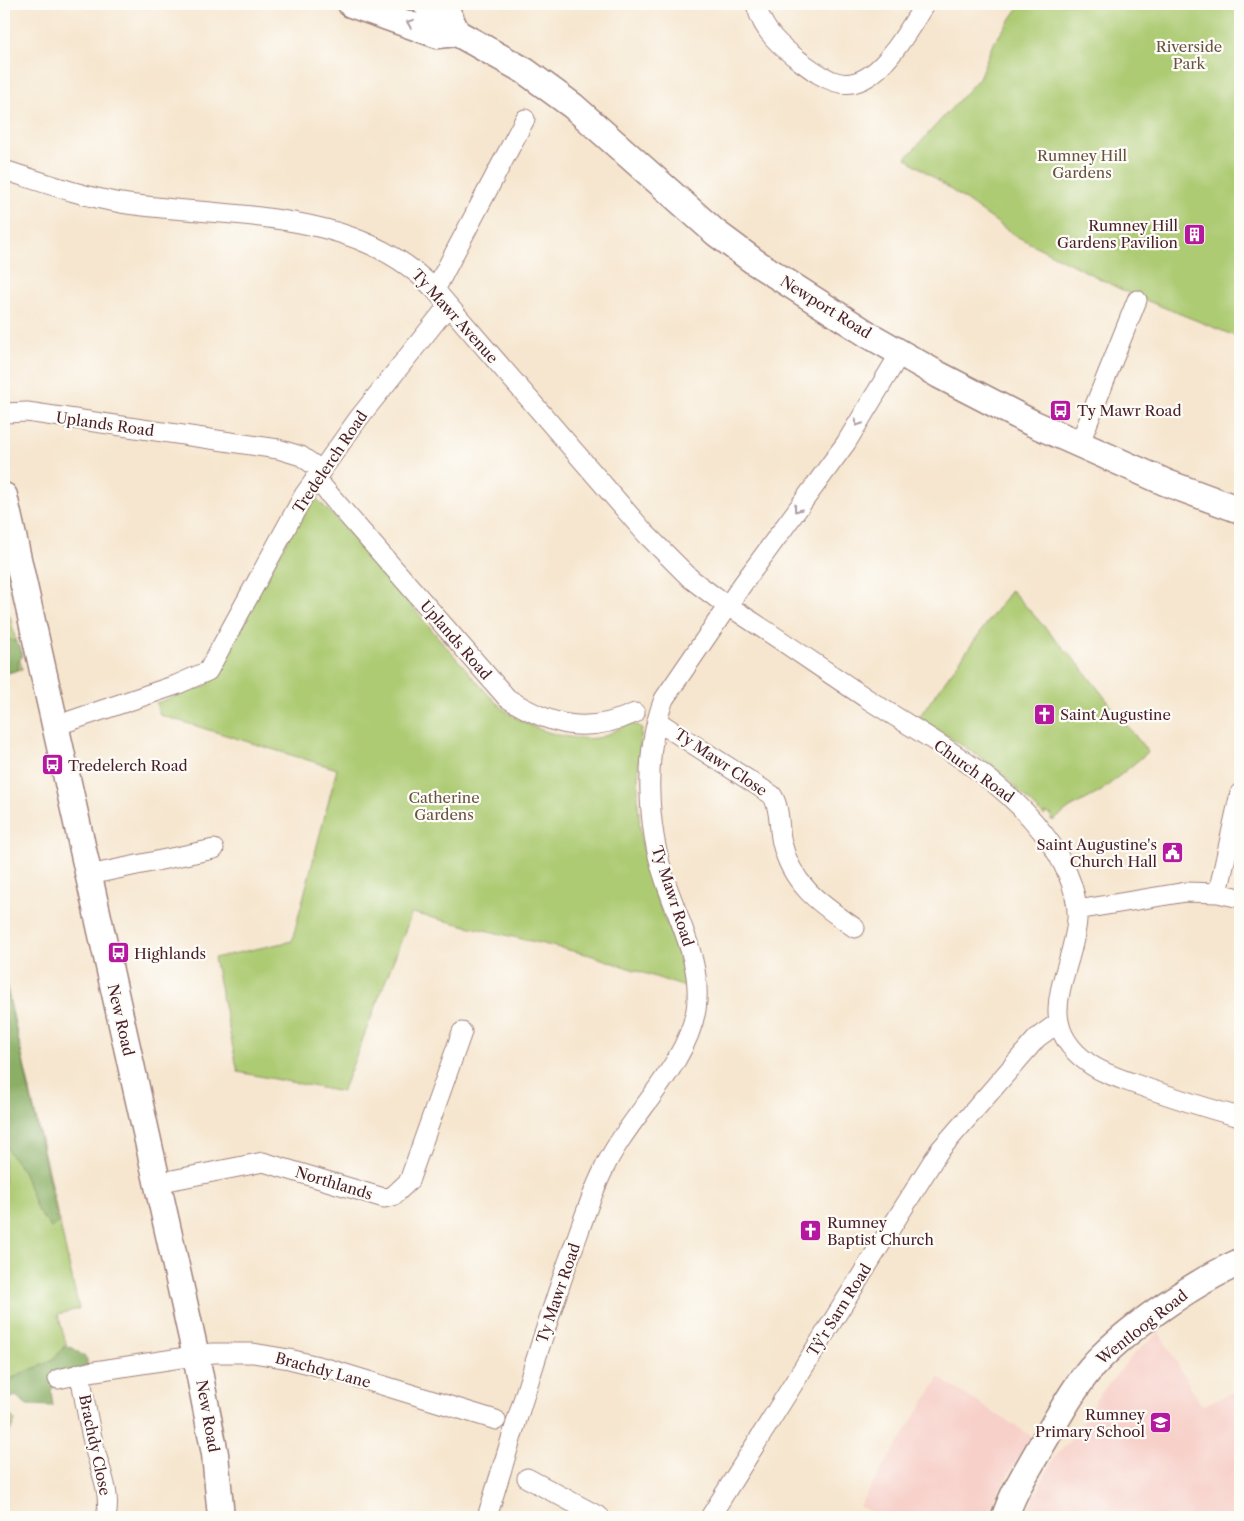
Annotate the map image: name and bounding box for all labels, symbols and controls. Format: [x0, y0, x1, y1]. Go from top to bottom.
one-way arrow [406, 19, 415, 30]
park label: Riverside Park [1156, 37, 1222, 73]
park label: Rumney Hill Gardens [1037, 146, 1127, 182]
place label: Rumney Hill Gardens Pavilion [1057, 216, 1179, 252]
building icon: Rumney Hill Gardens Pavilion [1182, 222, 1206, 246]
street label: Ty Mawr Avenue [408, 265, 502, 367]
street label: Newport Road [777, 271, 875, 343]
bus stop icon: Ty Mawr Road [1049, 398, 1073, 422]
place label: Ty Mawr Road [1077, 401, 1182, 420]
street label: Tredelerch Road [289, 407, 371, 517]
street label: Uplands Road [55, 408, 155, 440]
one-way arrow [855, 417, 865, 426]
one-way arrow [794, 503, 803, 513]
street label: Uplands Road [416, 596, 496, 684]
church icon: Saint Augustine [1032, 702, 1056, 726]
place label: Saint Augustine [1060, 705, 1171, 724]
street label: Ty Mawr Close [671, 724, 771, 800]
street label: Church Road [930, 735, 1018, 807]
bus stop icon: Tredelerch Road [40, 753, 64, 777]
place label: Tredelerch Road [68, 756, 188, 775]
park label: Catherine Gardens [408, 788, 480, 824]
place label: Saint Augustine's Church Hall [1037, 835, 1158, 871]
public building icon: Saint Augustine's Church Hall [1161, 841, 1185, 865]
street label: Ty Mawr Road [648, 843, 698, 949]
bus stop icon: Highlands [106, 941, 130, 965]
place label: Highlands [134, 944, 206, 963]
street label: New Road [104, 982, 138, 1058]
street label: Northlands [293, 1162, 375, 1204]
place label: Rumney Baptist Church [827, 1213, 934, 1249]
church icon: Rumney Baptist Church [799, 1219, 823, 1243]
street label: Ty Mawr Road [532, 1240, 584, 1346]
street label: Tŷ'r Sarn Road [803, 1260, 875, 1360]
street label: Wentloog Road [1092, 1286, 1191, 1369]
street label: Brachdy Lane [273, 1348, 373, 1392]
street label: New Road [192, 1378, 224, 1454]
street label: Brachdy Close [75, 1393, 115, 1497]
place label: Rumney Primary School [1035, 1405, 1146, 1441]
school or university icon: Rumney Primary School [1149, 1411, 1173, 1435]

